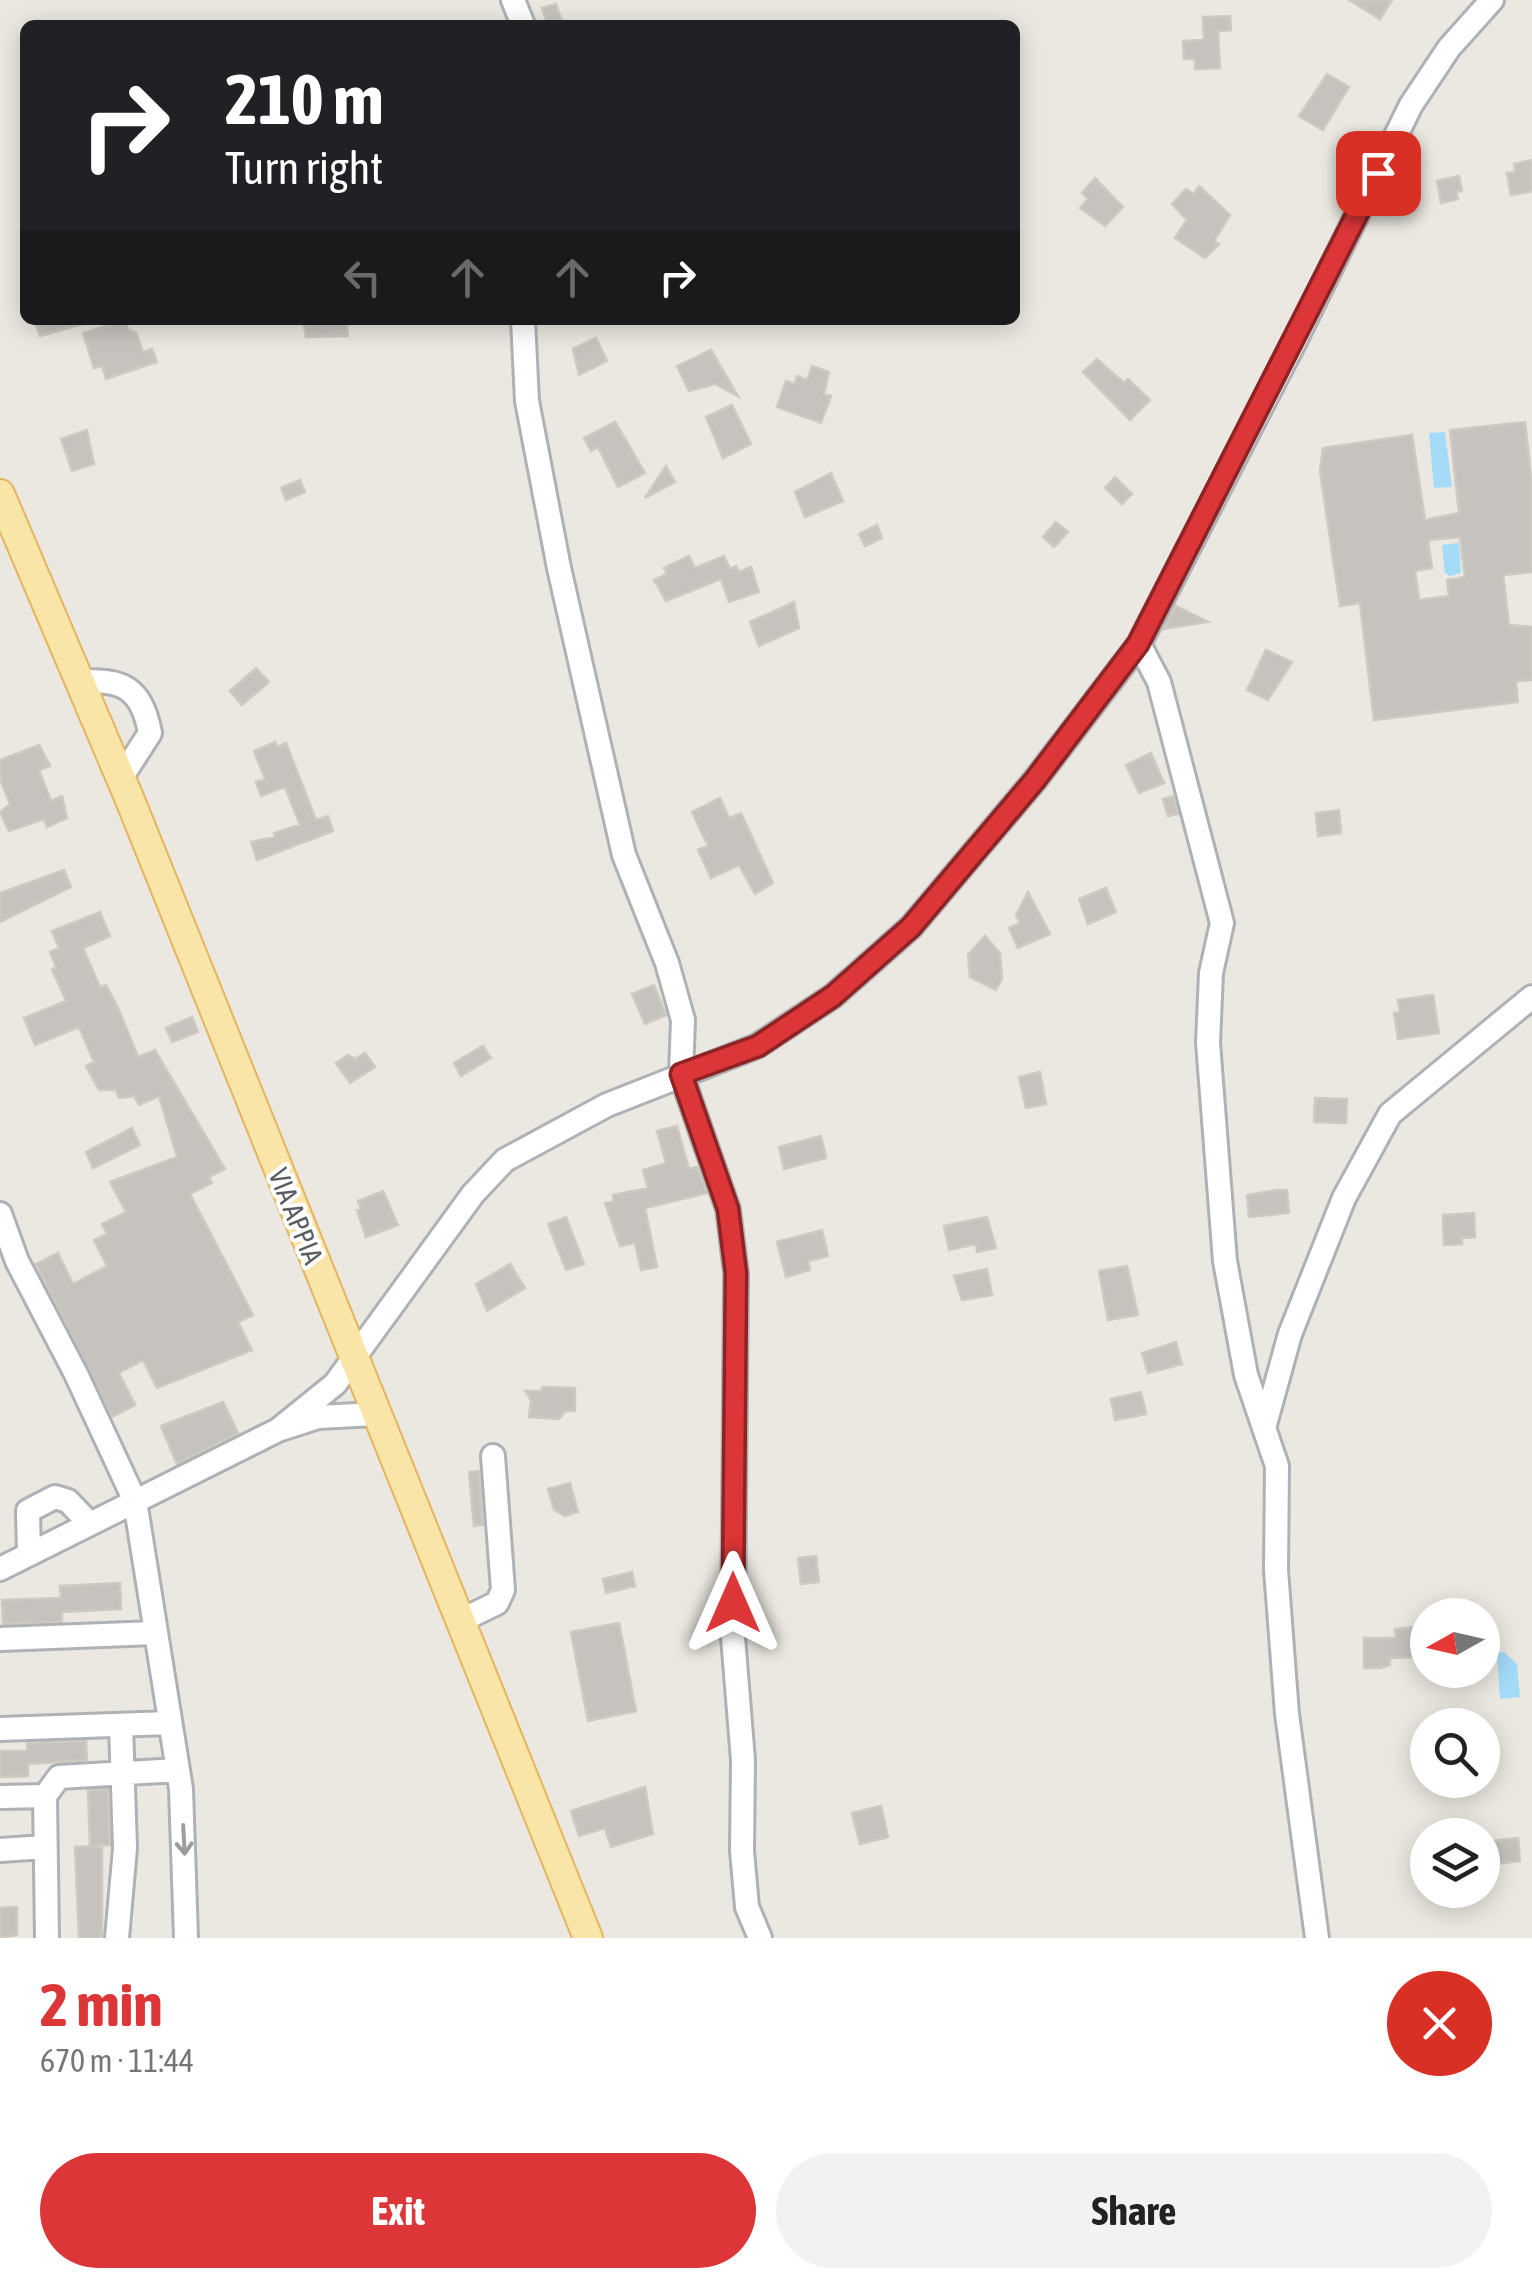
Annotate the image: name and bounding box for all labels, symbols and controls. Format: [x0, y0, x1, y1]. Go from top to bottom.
text: 210 m [225, 59, 384, 139]
icon: right [60, 60, 190, 190]
pin [1336, 131, 1421, 216]
text: Turn right [225, 142, 383, 194]
icon: arrive [1351, 146, 1406, 201]
icon: left [335, 250, 390, 305]
icon: ahead [440, 250, 495, 305]
icon: ahead [545, 250, 600, 305]
icon: right [650, 250, 705, 305]
street label: VIA APPIA [262, 1163, 330, 1269]
position arrow [681, 1551, 785, 1655]
north arrow [1410, 1598, 1500, 1688]
map controls [1410, 1598, 1500, 1908]
button: search [1410, 1708, 1500, 1798]
button: layers [1410, 1818, 1500, 1908]
one-way arrow [175, 1823, 194, 1855]
text: 2 min [40, 1970, 163, 2039]
button: close [1387, 1971, 1492, 2076]
text: 670 m · 11:44 [40, 2042, 194, 2079]
button: Exit [40, 2153, 756, 2268]
button: Share [776, 2153, 1492, 2268]

